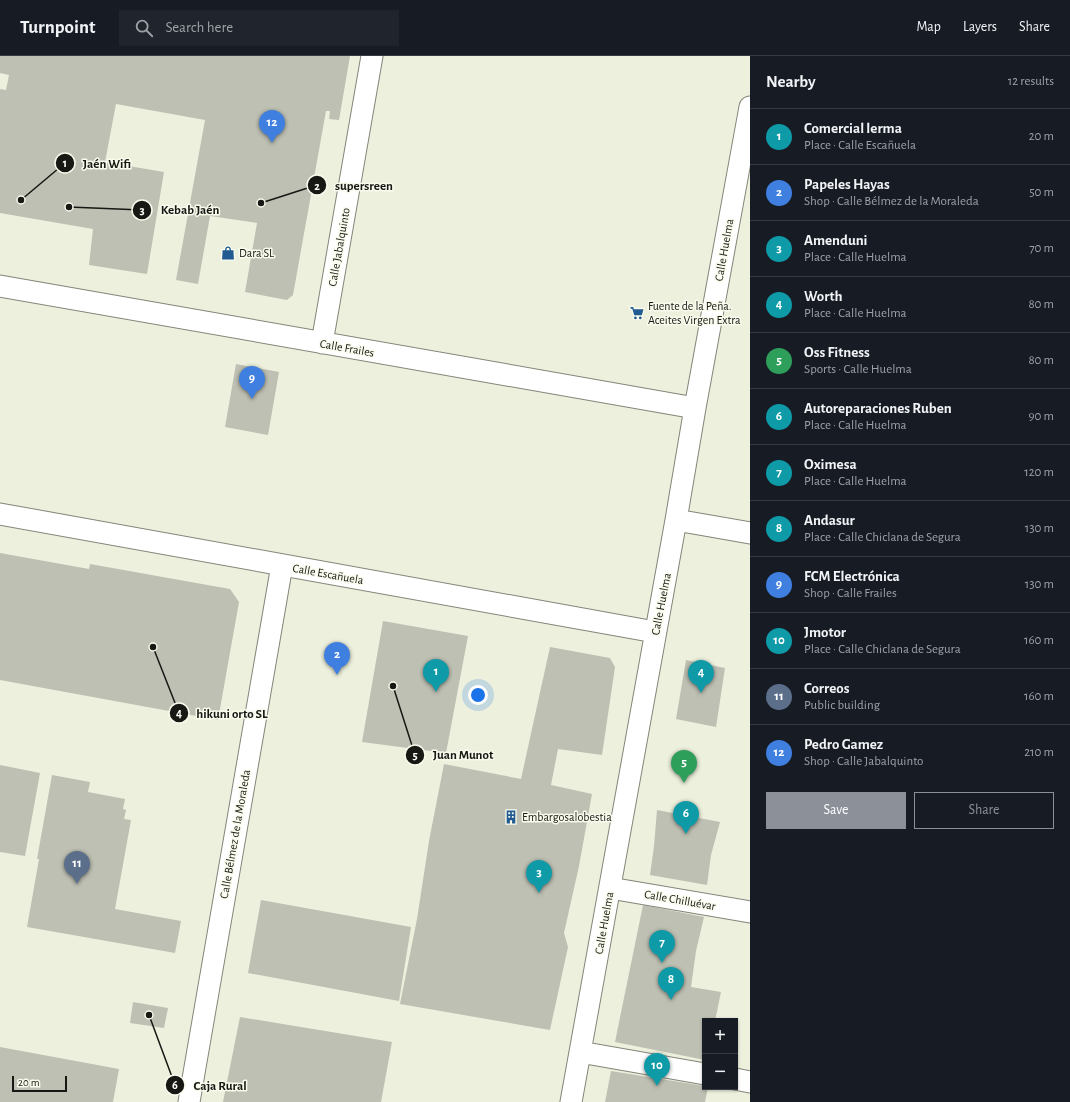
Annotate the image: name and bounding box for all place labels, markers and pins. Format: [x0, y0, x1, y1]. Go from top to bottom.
pin: 12 [259, 110, 285, 143]
callout: Jaén Wifi [55, 151, 140, 176]
callout: supersreen [307, 173, 401, 198]
callout: Kebab Jaén [132, 197, 227, 222]
shop icon: Dara SL [220, 245, 236, 261]
place label: Dara SL [239, 247, 274, 259]
place label: Fuente de la Peña. Aceites Virgen Extra [648, 300, 741, 326]
supermarket icon: Fuente de la Peña. Aceites Virgen Extra [629, 305, 645, 321]
pin: 9 [239, 366, 265, 399]
pin: 2 [324, 642, 350, 675]
pin: 1 [423, 659, 449, 692]
pin: 4 [688, 660, 714, 693]
callout: hikuni orto SL [169, 701, 276, 726]
callout: Juan Munot [405, 742, 502, 767]
pin: 5 [671, 750, 697, 783]
pin: 6 [673, 801, 699, 834]
building icon: Embargosalobestia [503, 809, 519, 825]
place label: Embargosalobestia [522, 811, 612, 823]
pin: 11 [64, 851, 90, 884]
pin: 3 [526, 860, 552, 893]
pin: 7 [649, 930, 675, 963]
pin: 8 [658, 967, 684, 1000]
pin: 10 [644, 1053, 670, 1086]
callout: Caja Rural [165, 1073, 254, 1098]

